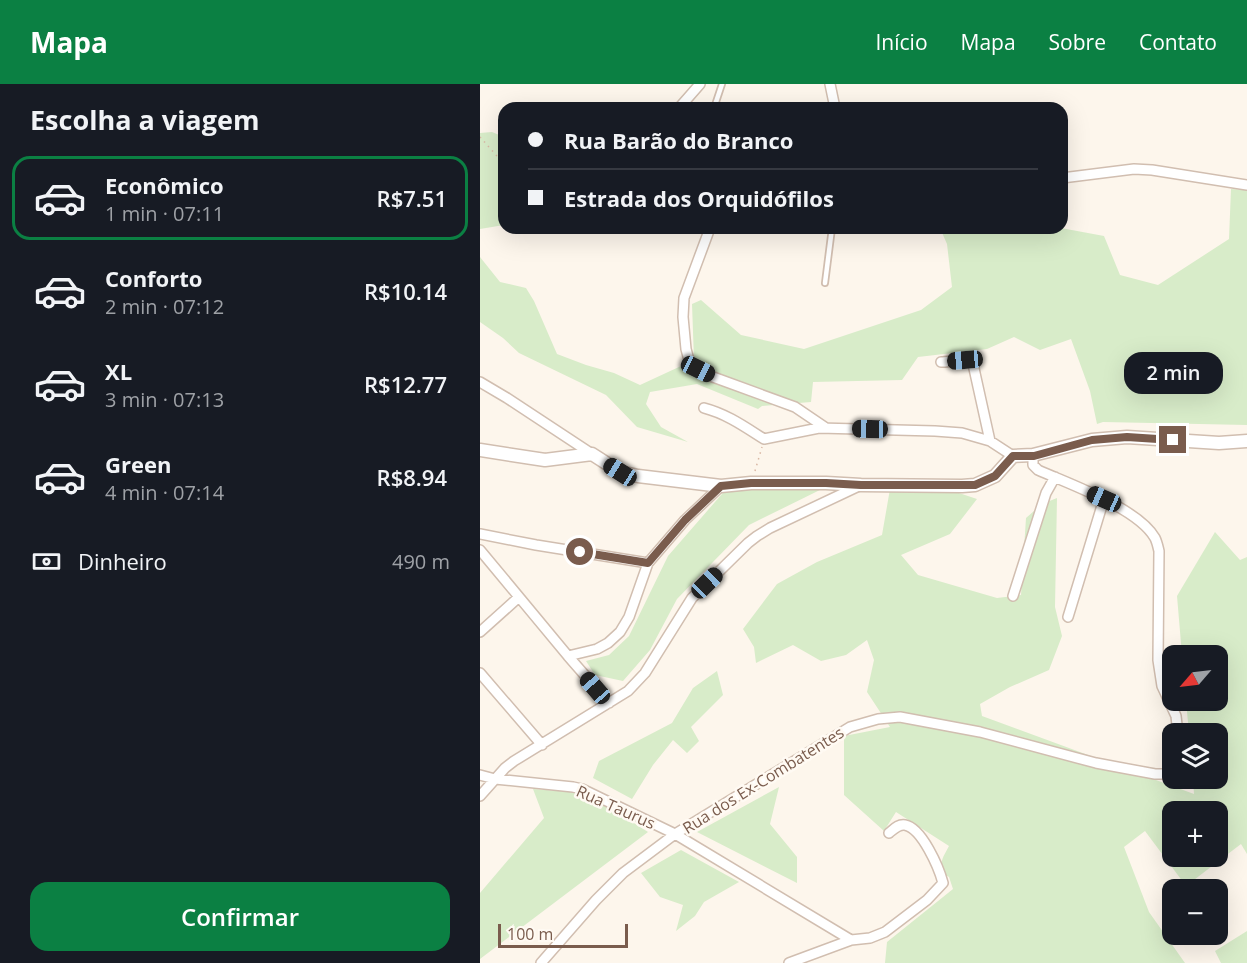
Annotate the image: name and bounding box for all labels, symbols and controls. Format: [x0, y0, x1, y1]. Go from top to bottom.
text: Mapa [30, 23, 108, 61]
text: Início [875, 28, 928, 56]
text: Mapa [961, 28, 1016, 56]
text: Sobre [1049, 28, 1106, 56]
text: Contato [1139, 28, 1217, 56]
text: Escolha a viagem [30, 101, 259, 138]
text: Rua Barão do Branco [564, 125, 793, 155]
text: Econômico [105, 170, 224, 200]
icon: car [33, 171, 87, 225]
text: R$7.51 [377, 183, 447, 213]
text: Estrada dos Orquidófilos [564, 183, 834, 213]
text: 1 min · 07:11 [105, 200, 224, 227]
text: Conforto [105, 263, 202, 293]
icon: car [33, 264, 87, 318]
text: R$10.14 [364, 276, 447, 306]
text: 2 min · 07:12 [105, 293, 224, 320]
car [946, 349, 984, 371]
car [678, 353, 718, 385]
callout: 2 min [1124, 353, 1222, 395]
text: XL [105, 356, 132, 386]
icon: car [33, 357, 87, 411]
text: 2 min [1147, 359, 1201, 386]
text: R$12.77 [364, 369, 447, 399]
text: 3 min · 07:13 [105, 386, 224, 413]
car [852, 420, 888, 438]
route end [1159, 426, 1186, 453]
text: Green [105, 449, 171, 479]
icon: car [33, 450, 87, 504]
car [600, 455, 640, 489]
text: R$8.94 [377, 462, 447, 492]
text: 4 min · 07:14 [105, 479, 224, 506]
car [1084, 483, 1124, 515]
route start [566, 538, 593, 565]
icon: cash [30, 545, 63, 578]
text: Dinheiro [78, 546, 167, 576]
text: 490 m [392, 548, 450, 575]
car [688, 564, 726, 602]
north arrow [1162, 645, 1228, 711]
map controls [1162, 645, 1228, 945]
car [576, 669, 614, 707]
street label: Rua dos Ex-Combatentes [678, 721, 848, 839]
button: layers [1162, 723, 1228, 789]
street label: Rua Taurus [573, 780, 659, 834]
button: + [1162, 801, 1228, 867]
button: − [1162, 879, 1228, 945]
button: Confirmar [30, 882, 450, 951]
scale bar [498, 921, 628, 948]
text: 100 m [507, 923, 553, 945]

